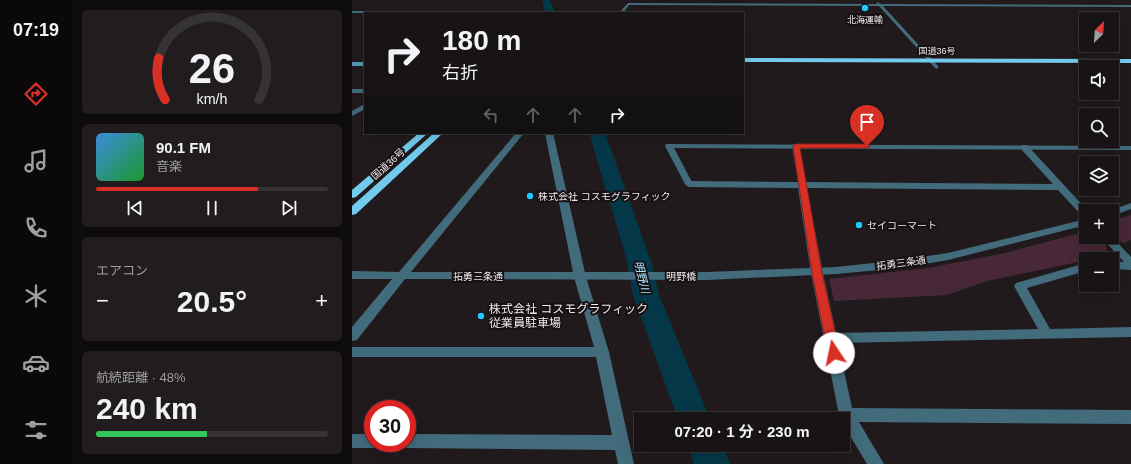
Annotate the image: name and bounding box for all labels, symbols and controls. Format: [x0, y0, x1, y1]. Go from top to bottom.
marker: 北海運輸 [860, 3, 870, 13]
north arrow [1079, 12, 1119, 52]
map controls [1079, 12, 1119, 292]
place label: 北海運輸 [847, 14, 883, 25]
text: 07:19 [13, 20, 59, 40]
text: 180 m [442, 25, 521, 56]
icon: right [376, 28, 428, 80]
text: 26 [189, 45, 235, 92]
street label: 国道36号 [918, 46, 956, 56]
button: sound [1079, 60, 1119, 100]
text: 右折 [442, 63, 478, 83]
icon: directions [22, 80, 50, 108]
text: km/h [197, 91, 228, 107]
icon: left [480, 104, 502, 126]
icon: ahead [522, 104, 544, 126]
icon: ahead [564, 104, 586, 126]
icon: right [606, 104, 628, 126]
pin [850, 105, 884, 146]
button: search [1079, 108, 1119, 148]
icon: arrive [856, 111, 878, 133]
text: 90.1 FM [156, 139, 211, 156]
street label: 国道36号 [369, 146, 407, 182]
icon: music [22, 147, 50, 175]
button: layers [1079, 156, 1119, 196]
text: 音楽 [156, 159, 182, 174]
marker: 株式会社 コスモグラフィック [525, 191, 535, 201]
place label: 株式会社 コスモグラフィック [538, 191, 671, 202]
icon: previous [124, 197, 146, 219]
icon: pause [201, 197, 223, 219]
icon: next [278, 197, 300, 219]
button: + [1079, 204, 1119, 244]
icon: phone [22, 214, 50, 242]
marker: セイコーマート [854, 220, 864, 230]
place label: セイコーマート [867, 220, 937, 231]
button: − [1079, 252, 1119, 292]
street label: 拓勇三条通 [875, 254, 927, 272]
water label: 明野川 [632, 260, 652, 295]
text: エアコン [96, 263, 148, 278]
street label: 拓勇三条通 [453, 271, 503, 282]
street label: 明野橋 [666, 271, 696, 282]
icon: climate [22, 282, 50, 310]
text: 20.5° [177, 285, 247, 318]
text: − [96, 288, 109, 313]
text: + [315, 288, 328, 313]
place label: 株式会社 コスモグラフィック 従業員駐車場 [489, 302, 648, 330]
marker: 株式会社 コスモグラフィック 従業員駐車場 [476, 311, 486, 321]
position arrow [813, 332, 855, 374]
icon: car [22, 349, 50, 377]
text: 航続距離 · 48% [96, 370, 186, 385]
text: 240 km [96, 392, 198, 425]
speed limit sign: 30 [364, 400, 416, 452]
icon: filters [22, 416, 50, 444]
text: 07:20 · 1 分 · 230 m [674, 423, 810, 440]

